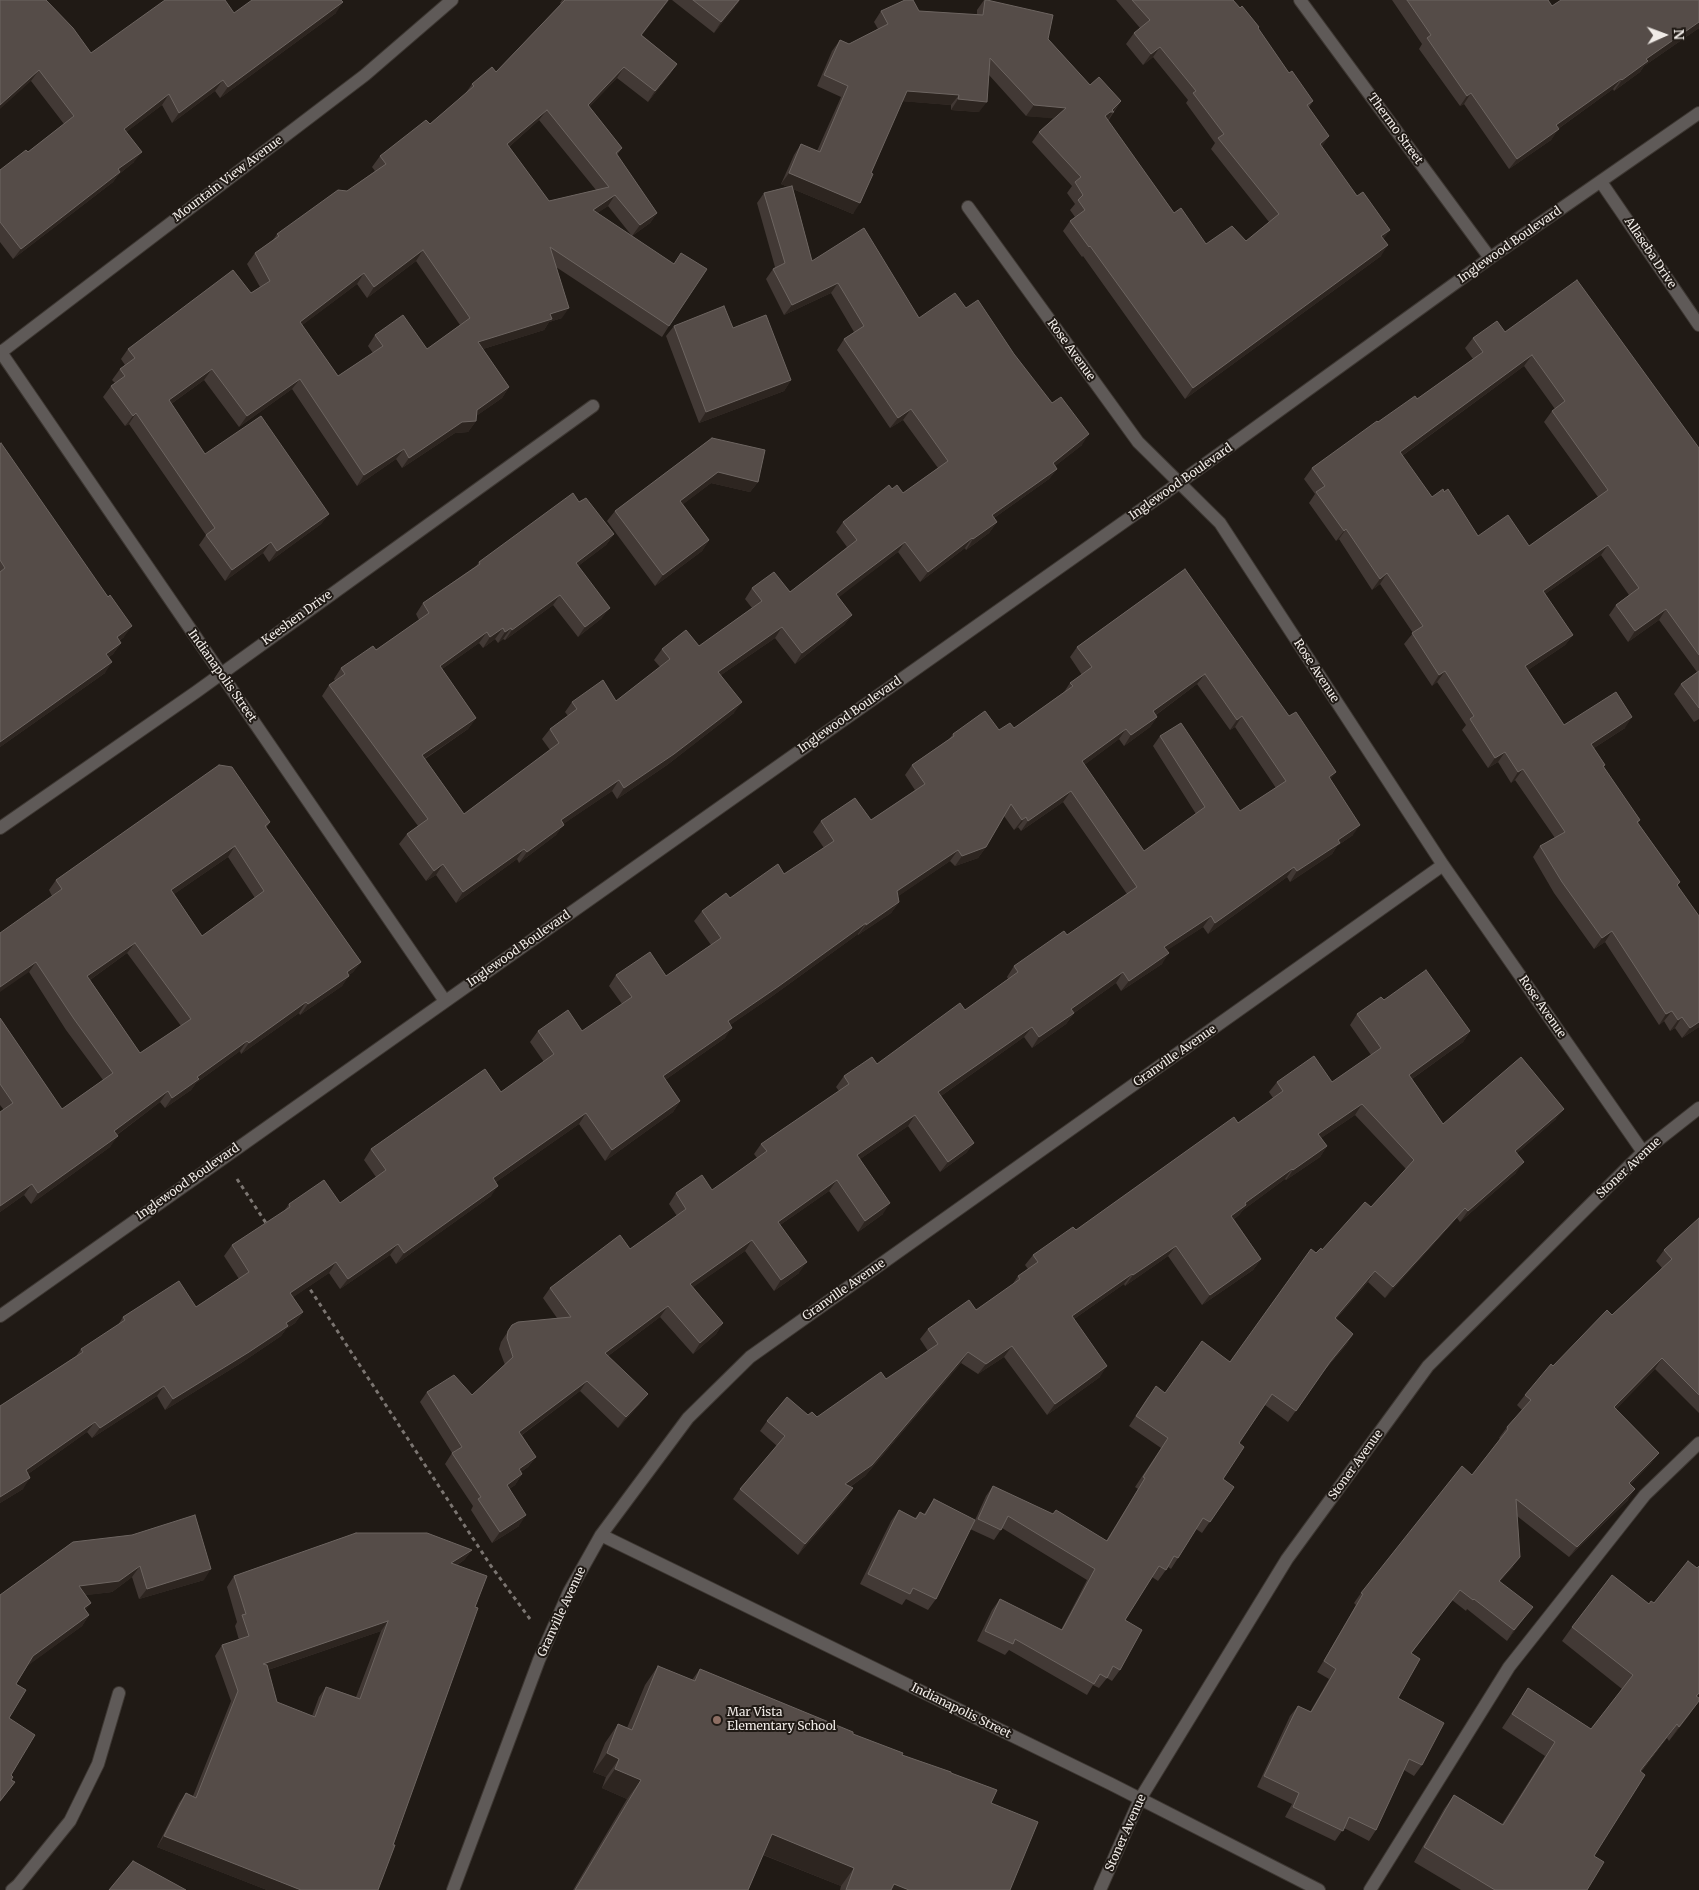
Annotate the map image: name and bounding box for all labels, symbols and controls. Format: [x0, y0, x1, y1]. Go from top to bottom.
north arrow [1639, 10, 1689, 60]
text: N [1670, 29, 1688, 40]
street label: Thermo Street [1364, 91, 1426, 167]
street label: Mountain View Avenue [171, 133, 285, 225]
street label: Inglewood Boulevard [1456, 204, 1564, 286]
street label: Allaseba Drive [1621, 215, 1679, 291]
street label: Rose Avenue [1044, 316, 1098, 384]
street label: Inglewood Boulevard [1127, 441, 1235, 523]
street label: Keeshen Drive [259, 588, 335, 648]
street label: Indianapolis Street [185, 627, 259, 725]
street label: Rose Avenue [1290, 637, 1342, 705]
street label: Inglewood Boulevard [796, 674, 904, 756]
street label: Inglewood Boulevard [465, 908, 573, 990]
street label: Rose Avenue [1515, 973, 1569, 1041]
street label: Granville Avenue [1131, 1022, 1219, 1090]
street label: Stoner Avenue [1594, 1134, 1664, 1202]
street label: Inglewood Boulevard [134, 1141, 242, 1223]
street label: Granville Avenue [800, 1256, 888, 1324]
street label: Stoner Avenue [1326, 1427, 1386, 1503]
street label: Granville Avenue [535, 1565, 589, 1659]
street label: Indianapolis Street [909, 1681, 1013, 1741]
place label: Mar Vista Elementary School [727, 1706, 836, 1734]
marker: Mar Vista Elementary School [711, 1714, 723, 1726]
street label: Stoner Avenue [1103, 1792, 1149, 1874]

